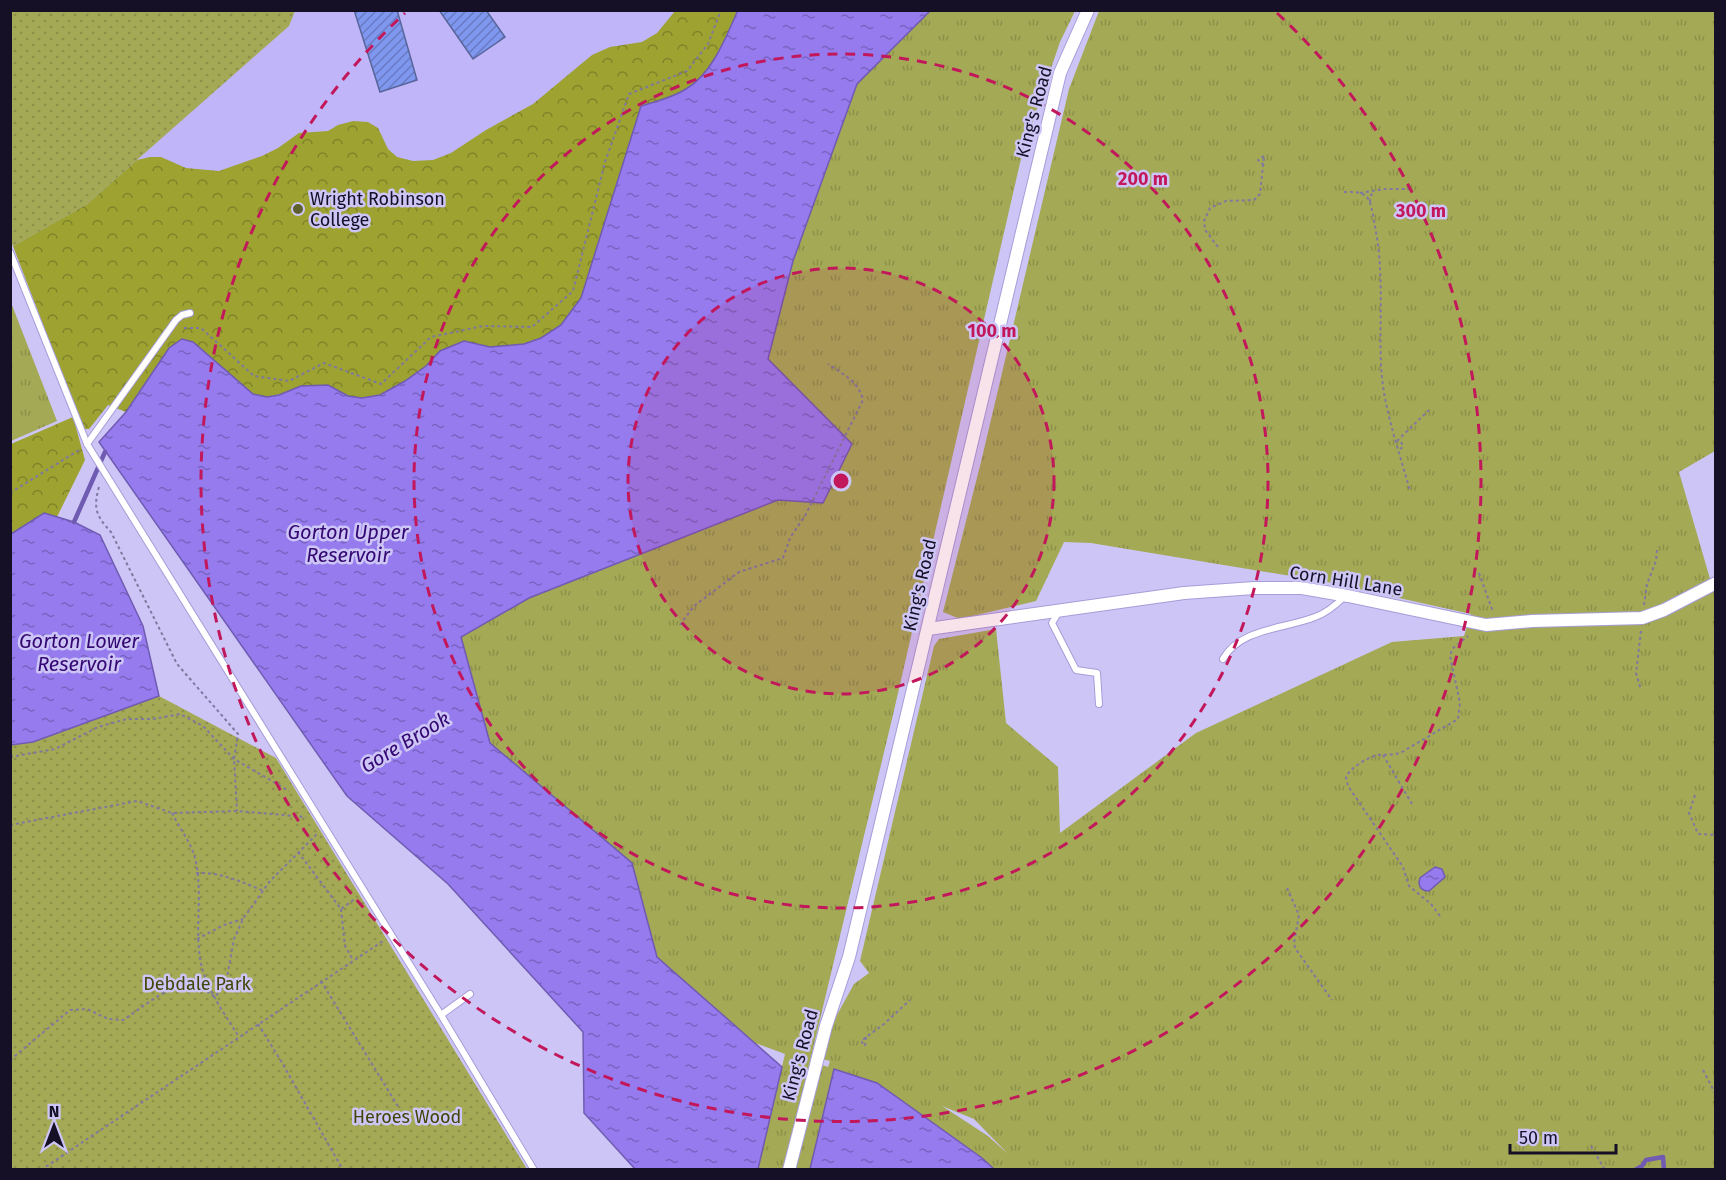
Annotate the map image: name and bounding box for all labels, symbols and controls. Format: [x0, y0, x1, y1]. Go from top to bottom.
street label: King's Road [1011, 64, 1057, 160]
text: 200 m [1118, 168, 1168, 190]
place label: Wright Robinson College [310, 188, 445, 231]
text: 300 m [1395, 200, 1446, 222]
marker: Wright Robinson College [291, 202, 305, 216]
text: 100 m [968, 320, 1016, 342]
centre of rings [831, 471, 851, 491]
water label: Gorton Upper Reservoir [288, 520, 410, 567]
street label: King's Road [899, 537, 941, 633]
street label: Corn Hill Lane [1288, 561, 1404, 601]
water label: Gorton Lower Reservoir [19, 629, 140, 676]
water label: Gore Brook [356, 706, 454, 778]
park label: Debdale Park [143, 973, 252, 995]
street label: King's Road [777, 1007, 823, 1103]
north arrow [24, 1096, 84, 1156]
text: N [49, 1102, 59, 1121]
park label: Heroes Wood [353, 1106, 461, 1128]
scale bar [1510, 1117, 1616, 1155]
text: 50 m [1519, 1127, 1558, 1149]

